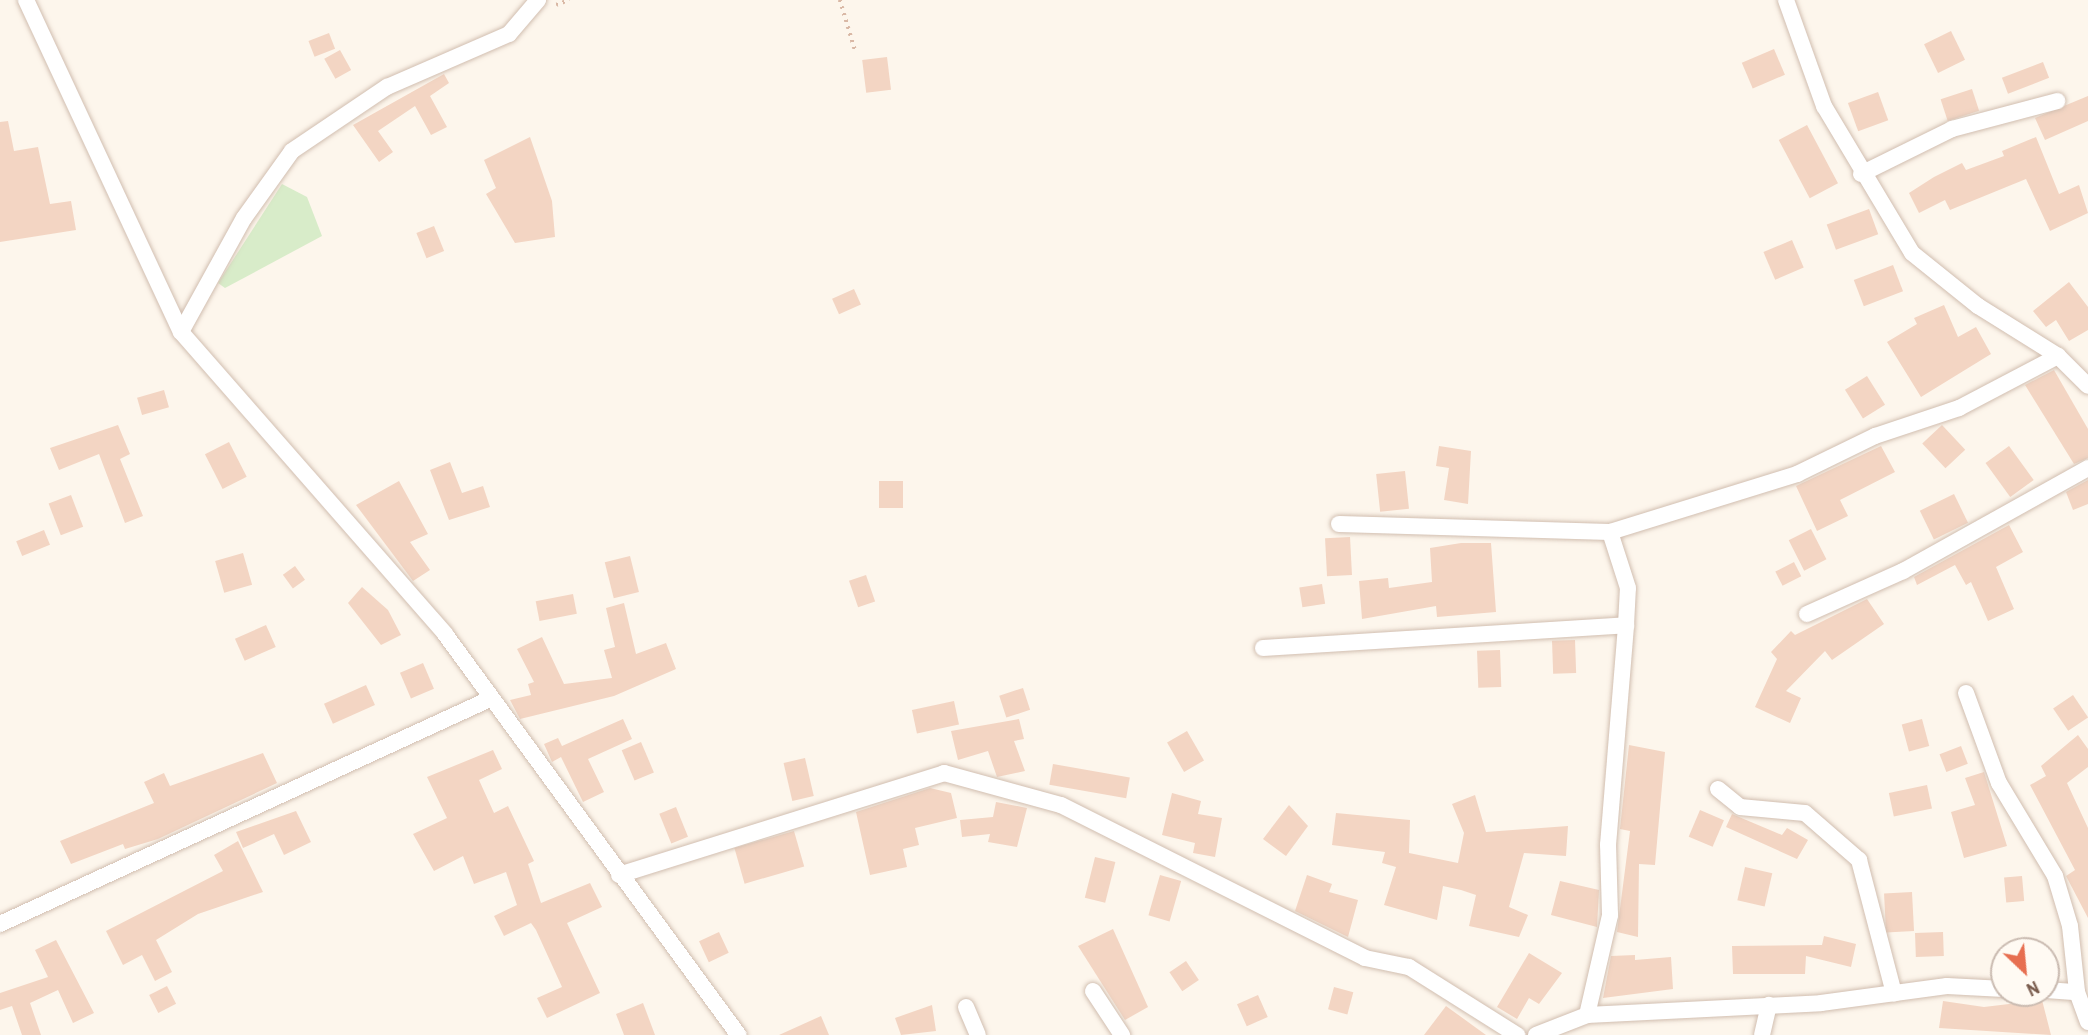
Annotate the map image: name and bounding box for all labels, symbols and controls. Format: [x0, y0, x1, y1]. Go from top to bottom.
north arrow [1990, 937, 2060, 1007]
text: N [2023, 975, 2044, 1003]

